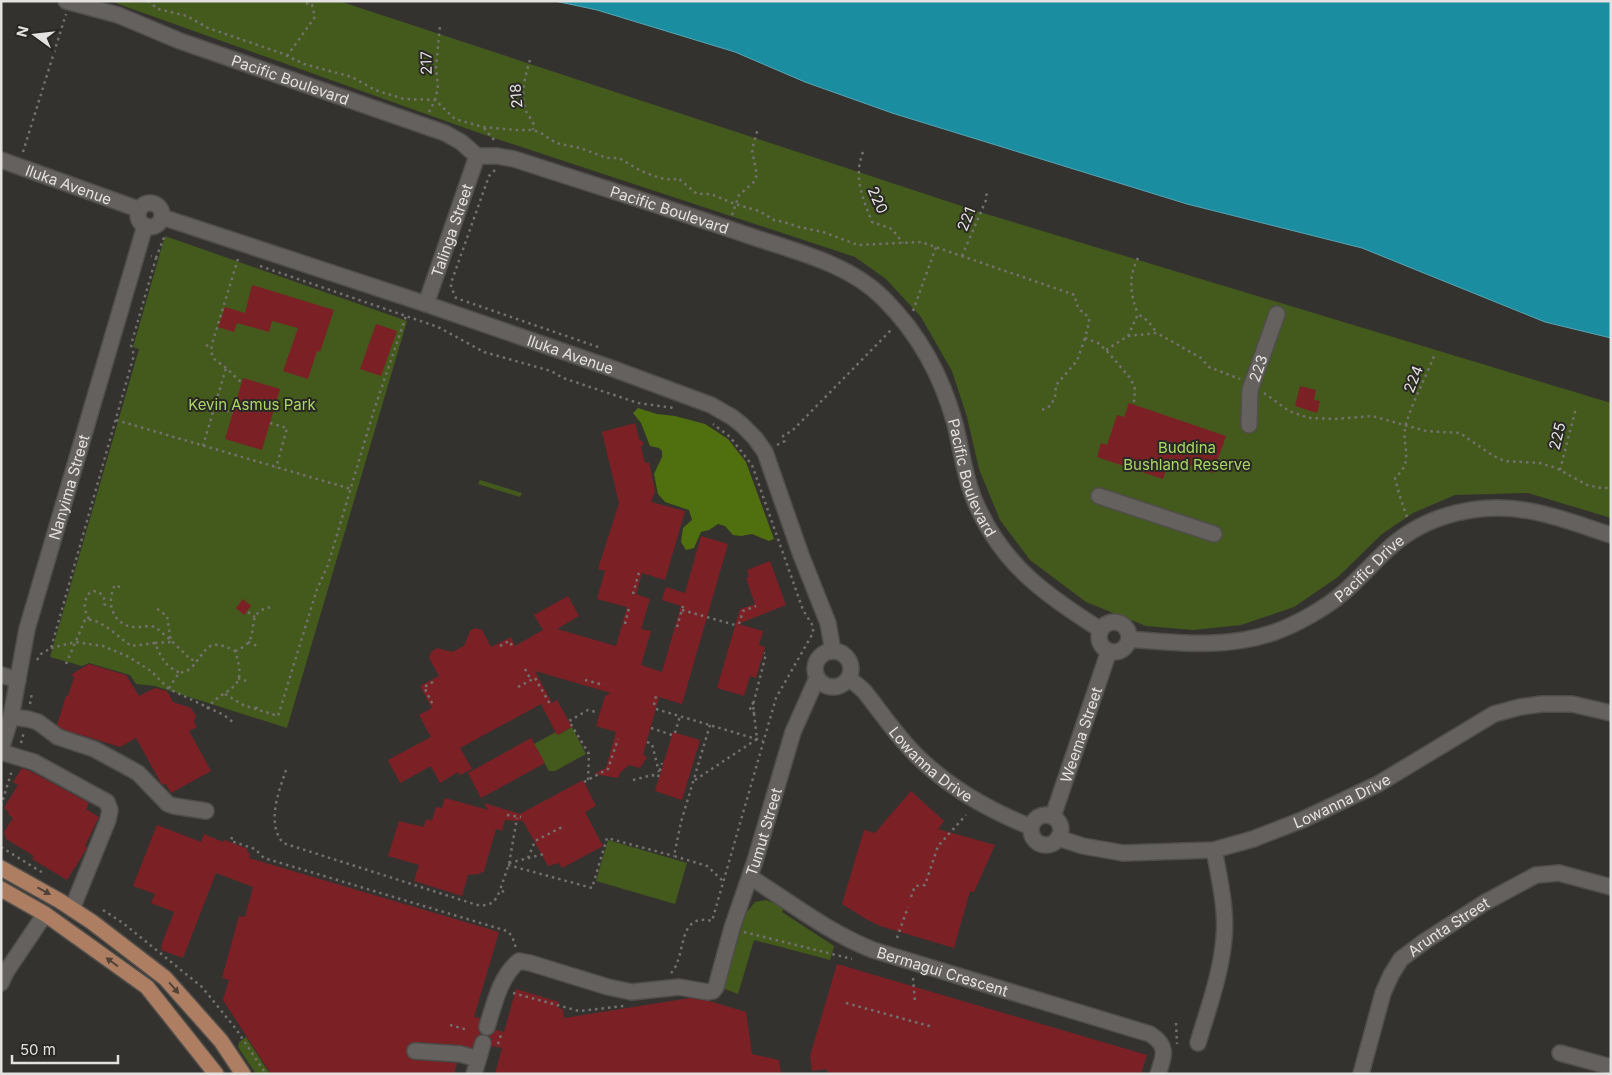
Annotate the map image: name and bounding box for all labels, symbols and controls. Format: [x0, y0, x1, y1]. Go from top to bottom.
north arrow [10, 10, 60, 60]
text: N [12, 24, 32, 39]
street label: Pacific Boulevard [229, 50, 352, 109]
street label: 217 [416, 51, 436, 75]
street label: 218 [505, 83, 527, 109]
street label: Iluka Avenue [23, 160, 114, 208]
street label: Talinga Street [427, 181, 476, 279]
street label: Pacific Boulevard [608, 181, 731, 238]
street label: 220 [864, 183, 892, 217]
street label: 221 [953, 204, 979, 234]
street label: Iluka Avenue [525, 330, 616, 378]
street label: 223 [1244, 352, 1271, 385]
street label: 224 [1399, 363, 1427, 395]
park label: Kevin Asmus Park [188, 395, 317, 414]
street label: Pacific Boulevard [944, 416, 1001, 540]
street label: 225 [1544, 420, 1570, 452]
street label: Nanyima Street [44, 432, 93, 542]
park label: Buddina Bushland Reserve [1123, 438, 1251, 474]
street label: Pacific Drive [1330, 530, 1407, 606]
street label: Weema Street [1056, 684, 1106, 785]
street label: Lowanna Drive [885, 722, 976, 806]
street label: Lowanna Drive [1290, 769, 1394, 832]
street label: Tumut Street [741, 785, 786, 878]
one-way arrow [37, 887, 50, 896]
street label: Arunta Street [1404, 893, 1492, 960]
street label: Bermagui Crescent [875, 942, 1011, 1000]
one-way arrow [106, 957, 119, 967]
one-way arrow [168, 982, 179, 994]
scale bar [12, 1032, 119, 1064]
text: 50 m [20, 1040, 56, 1059]

